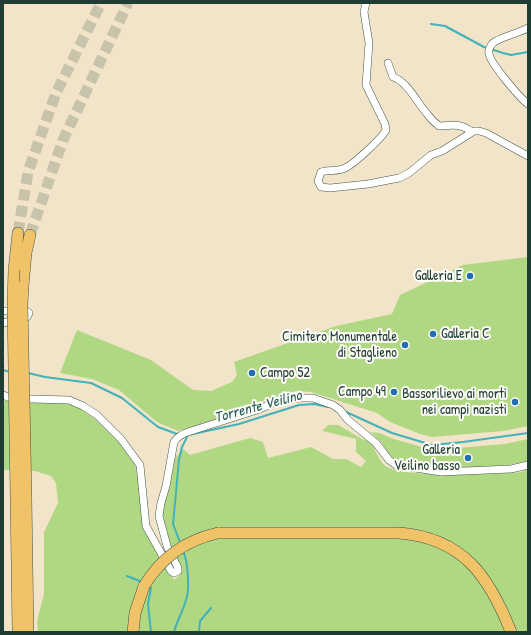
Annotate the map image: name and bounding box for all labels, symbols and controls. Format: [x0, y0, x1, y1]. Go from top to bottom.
place label: Galleria E [415, 268, 462, 284]
marker: Galleria E [465, 271, 475, 281]
place label: Galleria C [441, 326, 490, 342]
place label: Cimitero Monumentale di Staglieno [282, 329, 397, 362]
marker: Galleria C [428, 329, 438, 339]
marker: Cimitero Monumentale di Staglieno [400, 340, 410, 350]
place label: Campo 52 [260, 365, 310, 381]
marker: Campo 52 [247, 368, 257, 378]
place label: Campo 49 [338, 384, 386, 400]
place label: Bassorilievo ai morti nei campi nazisti [402, 386, 507, 418]
water label: Torrente Veilino [212, 387, 304, 427]
marker: Campo 49 [389, 387, 399, 397]
marker: Bassorilievo ai morti nei campi nazisti [510, 397, 520, 407]
place label: Galleria Veilino basso [394, 442, 460, 474]
marker: Galleria Veilino basso [463, 453, 473, 463]

